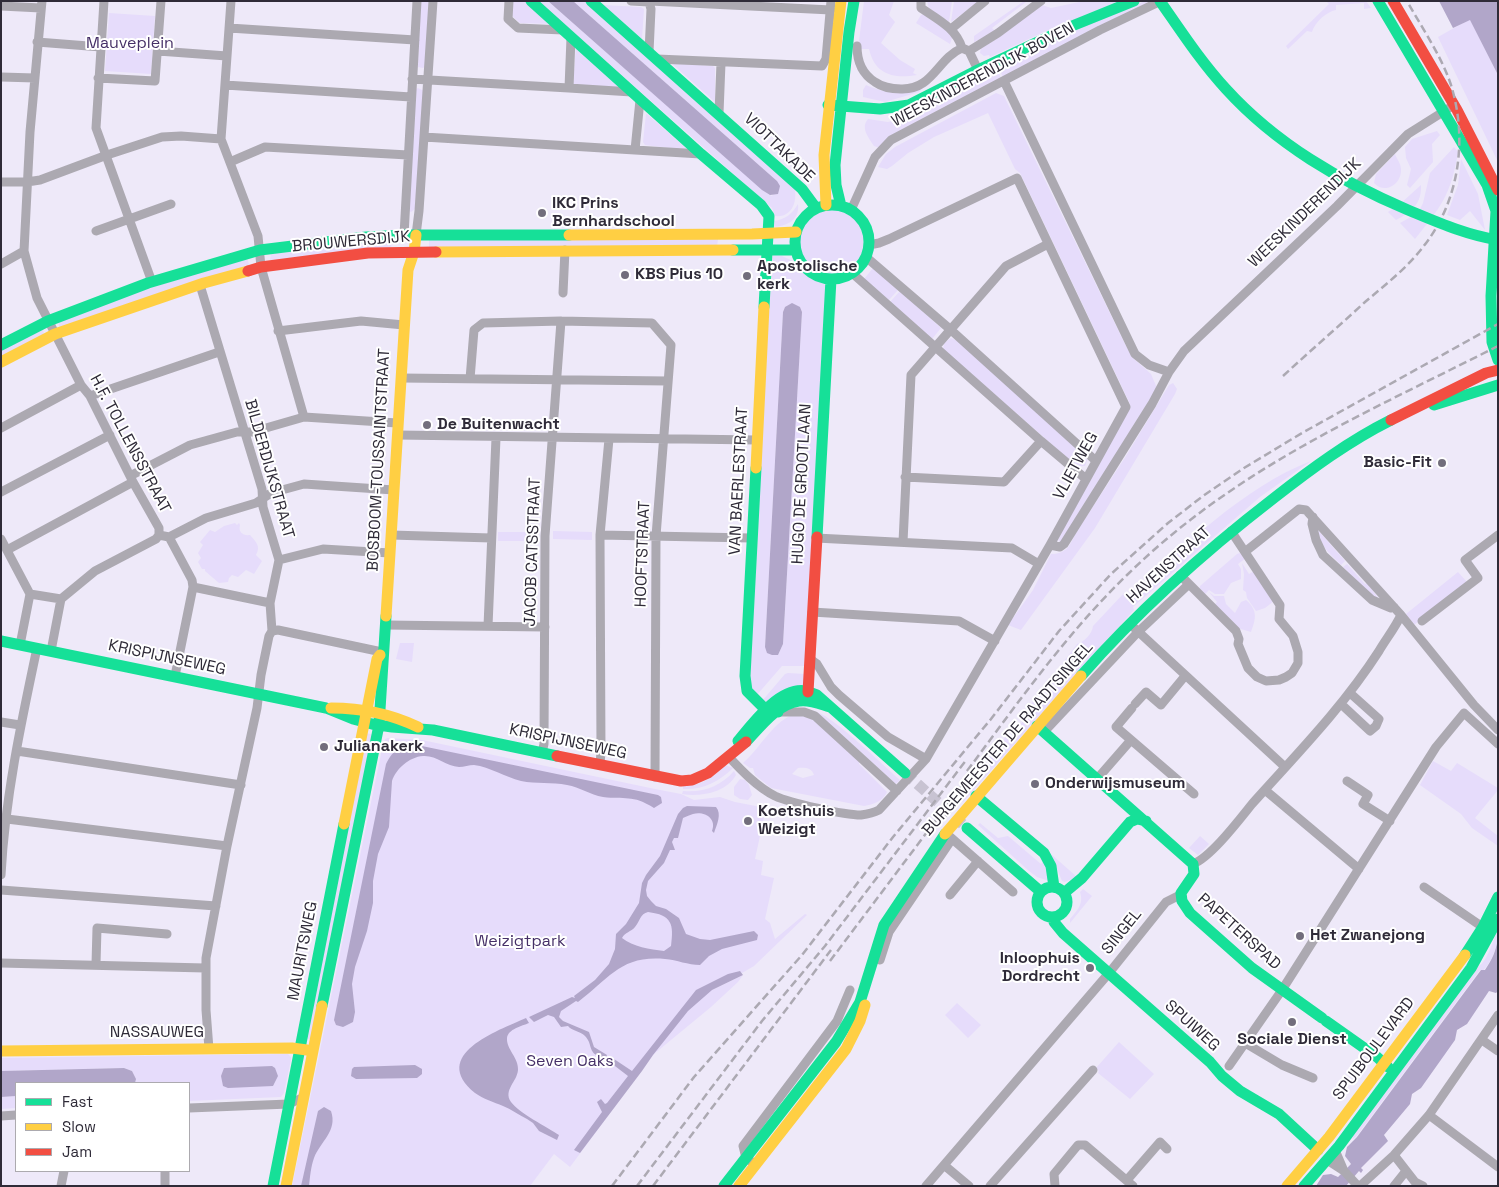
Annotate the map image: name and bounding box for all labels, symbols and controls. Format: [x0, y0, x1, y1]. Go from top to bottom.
street label: WEESKINDERENDIJK BOVEN [888, 19, 1078, 131]
park label: Mauveplein [86, 34, 174, 54]
street label: VIOTTAKADE [740, 109, 818, 187]
street label: WEESKINDERENDIJK [1245, 154, 1365, 272]
place label: IKC Prins Bernhardschool [552, 194, 675, 232]
marker: IKC Prins Bernhardschool [536, 207, 548, 219]
street label: BROUWERSDIJK [291, 227, 411, 257]
place label: Apostolische kerk [757, 257, 858, 295]
place label: KBS Pius 10 [635, 265, 723, 285]
marker: KBS Pius 10 [619, 269, 631, 281]
marker: Apostolische kerk [741, 270, 753, 282]
street label: BOSBOOM-TOUSSAINTSTRAAT [364, 348, 394, 572]
street label: H.F. TOLLENSSTRAAT [85, 372, 175, 516]
street label: BILDERDIJKSTRAAT [240, 397, 298, 541]
street label: HUGO DE GROOTLAAN [788, 403, 816, 565]
street label: VAN BAERLESTRAAT [726, 406, 752, 556]
place label: De Buitenwacht [437, 415, 560, 435]
marker: De Buitenwacht [421, 419, 433, 431]
street label: VLIETWEG [1050, 429, 1102, 503]
place label: Basic-Fit [1363, 453, 1432, 473]
marker: Basic-Fit [1436, 457, 1448, 469]
street label: JACOB CATSSTRAAT [521, 477, 545, 627]
street label: HOOFTSTRAAT [632, 500, 654, 608]
street label: HAVENSTRAAT [1123, 522, 1215, 608]
street label: KRISPIJNSEWEG [107, 636, 227, 680]
street label: BURGEMEESTER DE RAADTSINGEL [919, 638, 1097, 840]
street label: KRISPIJNSEWEG [508, 720, 628, 764]
place label: Julianakerk [334, 737, 423, 757]
marker: Julianakerk [318, 741, 330, 753]
place label: Onderwijsmuseum [1045, 774, 1185, 794]
marker: Onderwijsmuseum [1029, 778, 1041, 790]
place label: Koetshuis Weizigt [758, 802, 834, 840]
marker: Koetshuis Weizigt [742, 815, 754, 827]
street label: PAPETERSPAD [1194, 890, 1284, 974]
street label: MAURITSWEG [284, 900, 322, 1002]
street label: SINGEL [1098, 906, 1146, 958]
place label: Het Zwanejong [1310, 926, 1425, 946]
marker: Het Zwanejong [1294, 930, 1306, 942]
park label: Weizigtpark [474, 932, 566, 952]
place label: Inloophuis Dordrecht [1000, 949, 1080, 987]
marker: Inloophuis Dordrecht [1084, 962, 1096, 974]
street label: SPUIBOULEVARD [1329, 994, 1419, 1104]
street label: SPUIWEG [1160, 996, 1224, 1056]
marker: Sociale Dienst [1286, 1016, 1298, 1028]
street label: NASSAUWEG [110, 1023, 204, 1043]
place label: Sociale Dienst [1237, 1030, 1347, 1050]
park label: Seven Oaks [526, 1052, 614, 1072]
legend [15, 1082, 190, 1172]
text: Fast [62, 1092, 93, 1111]
text: Slow [62, 1117, 96, 1136]
text: Jam [62, 1142, 92, 1161]

